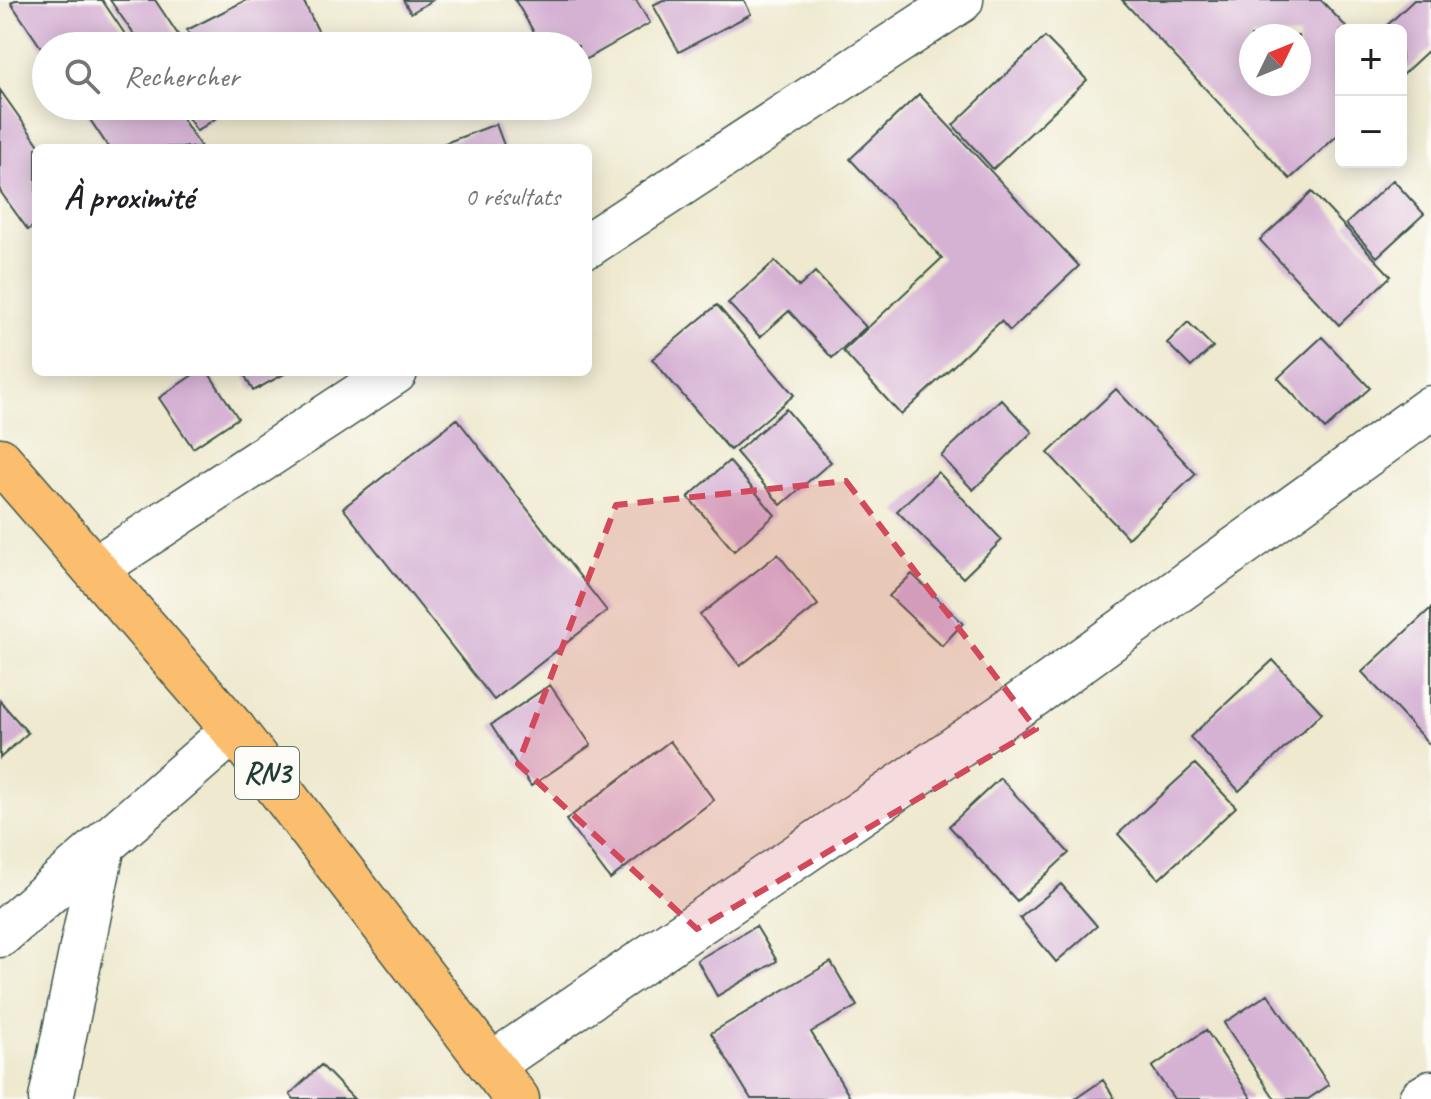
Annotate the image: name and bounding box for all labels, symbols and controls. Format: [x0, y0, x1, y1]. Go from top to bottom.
north arrow [1239, 24, 1311, 96]
map controls [1335, 24, 1407, 168]
button: + [1335, 24, 1407, 96]
search box [32, 32, 592, 120]
icon: search [60, 54, 104, 98]
text: Rechercher [124, 57, 239, 95]
button: − [1335, 96, 1407, 168]
text: À proximité [64, 175, 193, 218]
text: 0 résultats [465, 180, 560, 213]
road number: RN3 [235, 747, 299, 799]

